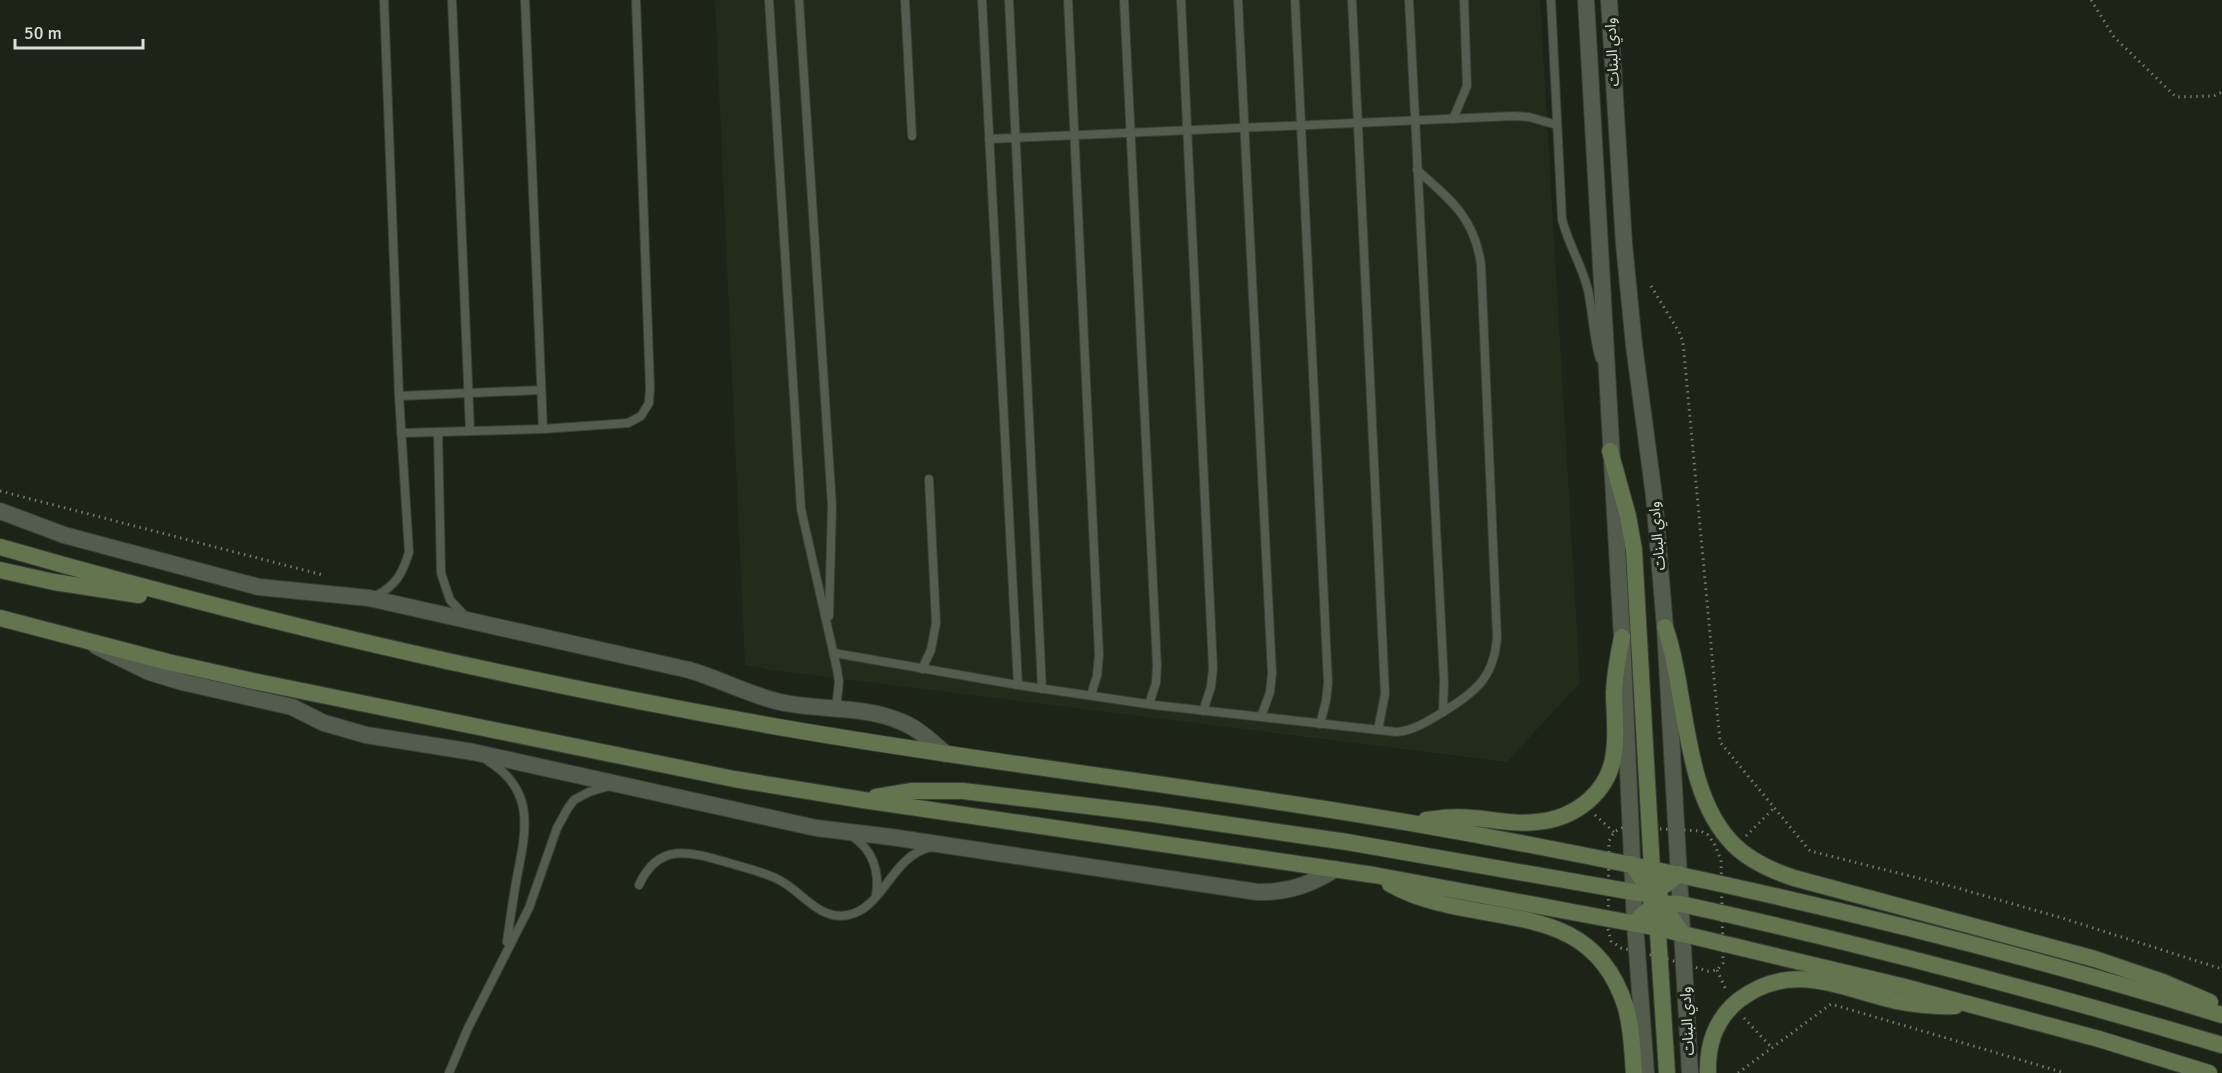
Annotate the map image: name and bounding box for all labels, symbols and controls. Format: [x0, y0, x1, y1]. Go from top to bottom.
scale bar [15, 12, 142, 50]
street label: وادي البنات [1601, 17, 1625, 87]
text: 50 m [24, 22, 62, 44]
street label: وادي البنات [1645, 501, 1671, 571]
street label: وادي البنات [1676, 986, 1700, 1056]

